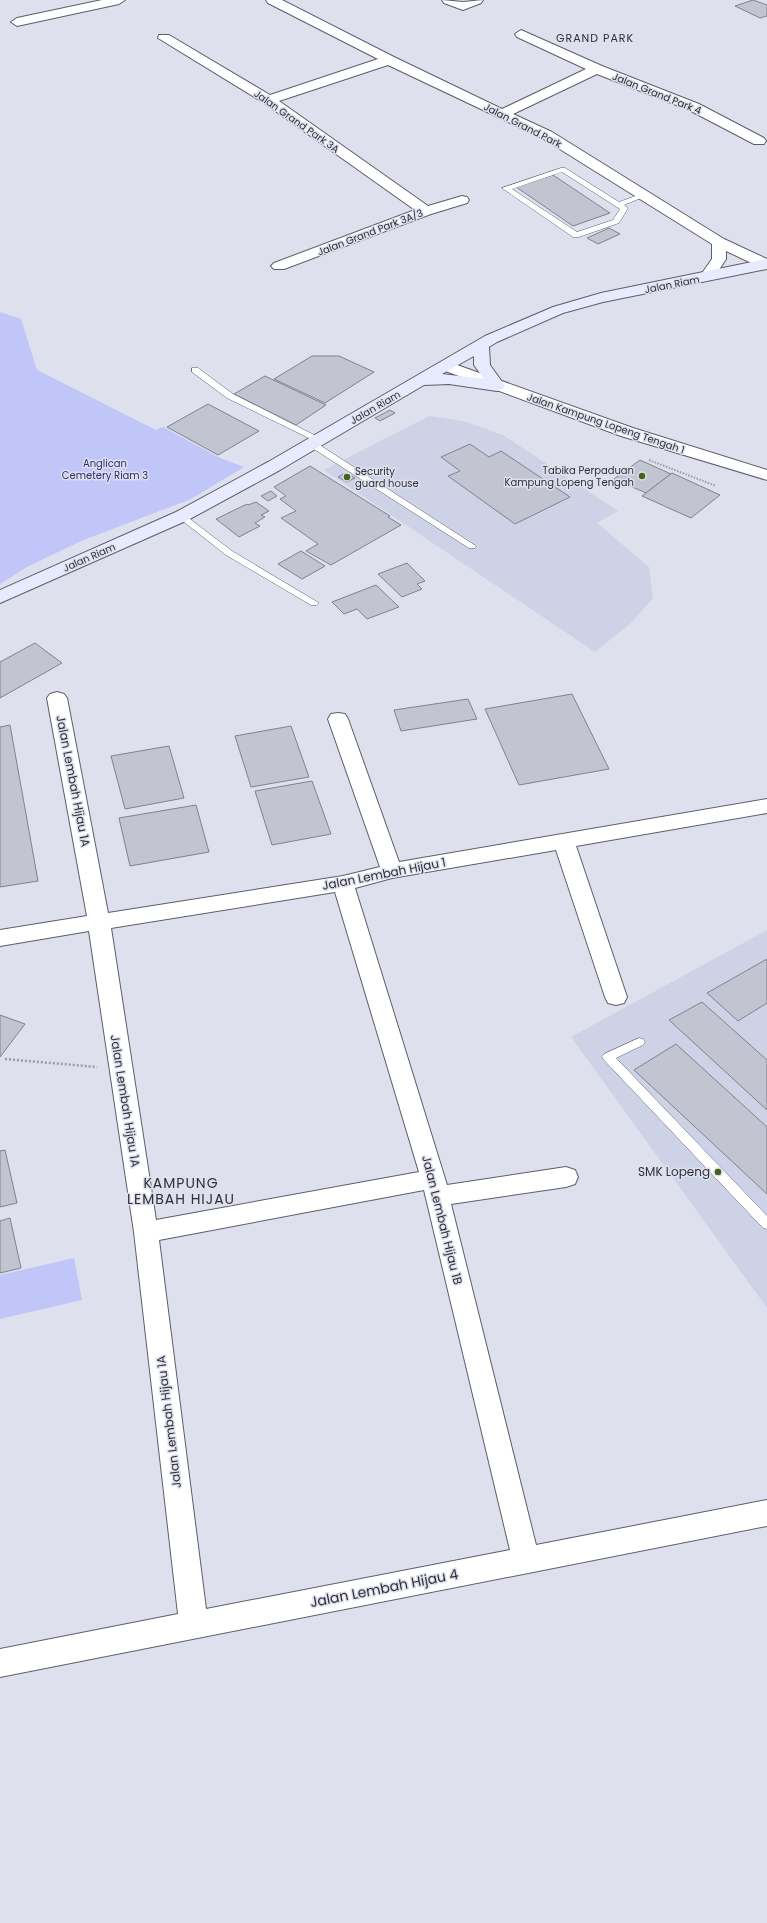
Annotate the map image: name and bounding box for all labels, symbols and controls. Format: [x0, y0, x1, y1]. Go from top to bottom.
district label: GRAND PARK [556, 30, 634, 46]
street label: Jalan Grand Park 4 [610, 69, 704, 118]
street label: Jalan Grand Park 3A [251, 86, 343, 157]
street label: Jalan Grand Park [481, 99, 565, 152]
street label: Jalan Grand Park 3A/3 [315, 205, 425, 260]
street label: Jalan Riam [643, 272, 701, 297]
street label: Jalan Riam [347, 387, 403, 428]
street label: Jalan Kampung Lopeng Tengah 1 [525, 389, 687, 458]
park label: Anglican Cemetery Riam 3 [62, 456, 148, 483]
place label: Tabika Perpaduan Kampung Lopeng Tengah [505, 463, 634, 490]
place label: Security guard house [355, 464, 419, 491]
marker: Tabika Perpaduan Kampung Lopeng Tengah [637, 471, 647, 481]
marker: Security guard house [342, 472, 352, 482]
street label: Jalan Riam [61, 539, 118, 576]
street label: Jalan Lembah Hijau 1A [52, 714, 95, 848]
street label: Jalan Lembah Hijau 1 [321, 853, 447, 894]
street label: Jalan Lembah Hijau 1A [107, 1034, 144, 1168]
street label: Jalan Lembah Hijau 1B [418, 1153, 467, 1286]
place label: SMK Lopeng [638, 1163, 710, 1180]
marker: SMK Lopeng [713, 1167, 723, 1177]
district label: KAMPUNG LEMBAH HIJAU [127, 1173, 235, 1209]
street label: Jalan Lembah Hijau 1A [152, 1355, 185, 1489]
street label: Jalan Lembah Hijau 4 [308, 1564, 460, 1612]

